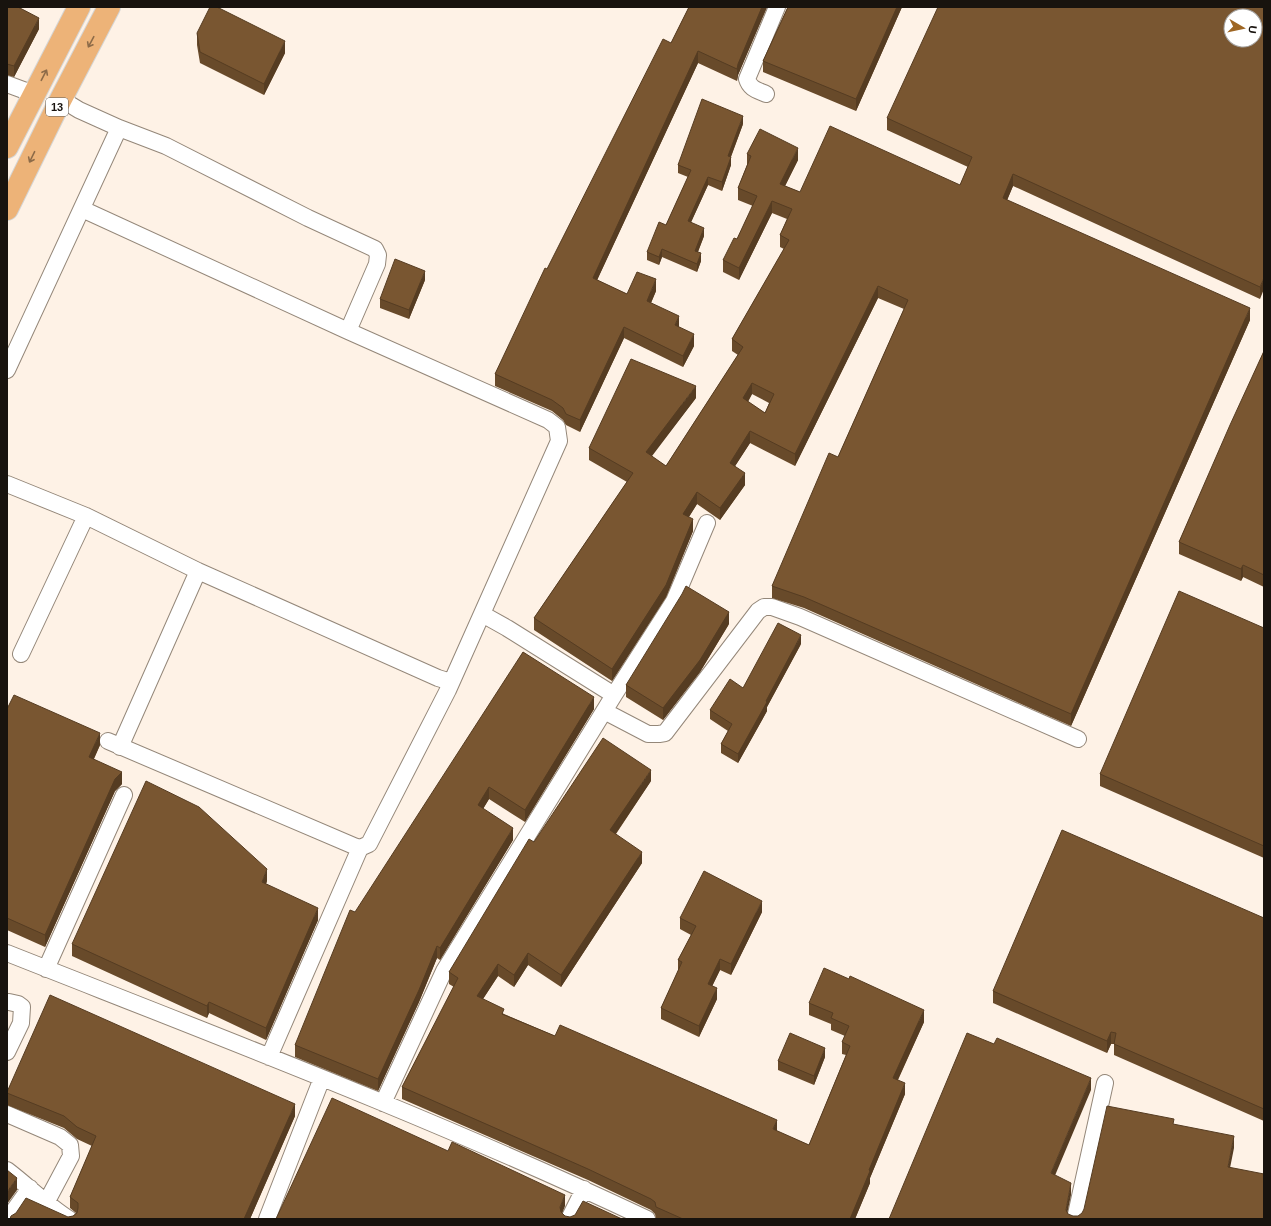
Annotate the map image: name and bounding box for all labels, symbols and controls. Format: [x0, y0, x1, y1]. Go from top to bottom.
north arrow [1223, 8, 1263, 48]
text: U [1246, 25, 1259, 34]
one-way arrow [87, 35, 94, 47]
one-way arrow [41, 69, 48, 81]
road number: 13 [46, 98, 68, 116]
one-way arrow [28, 151, 35, 163]

